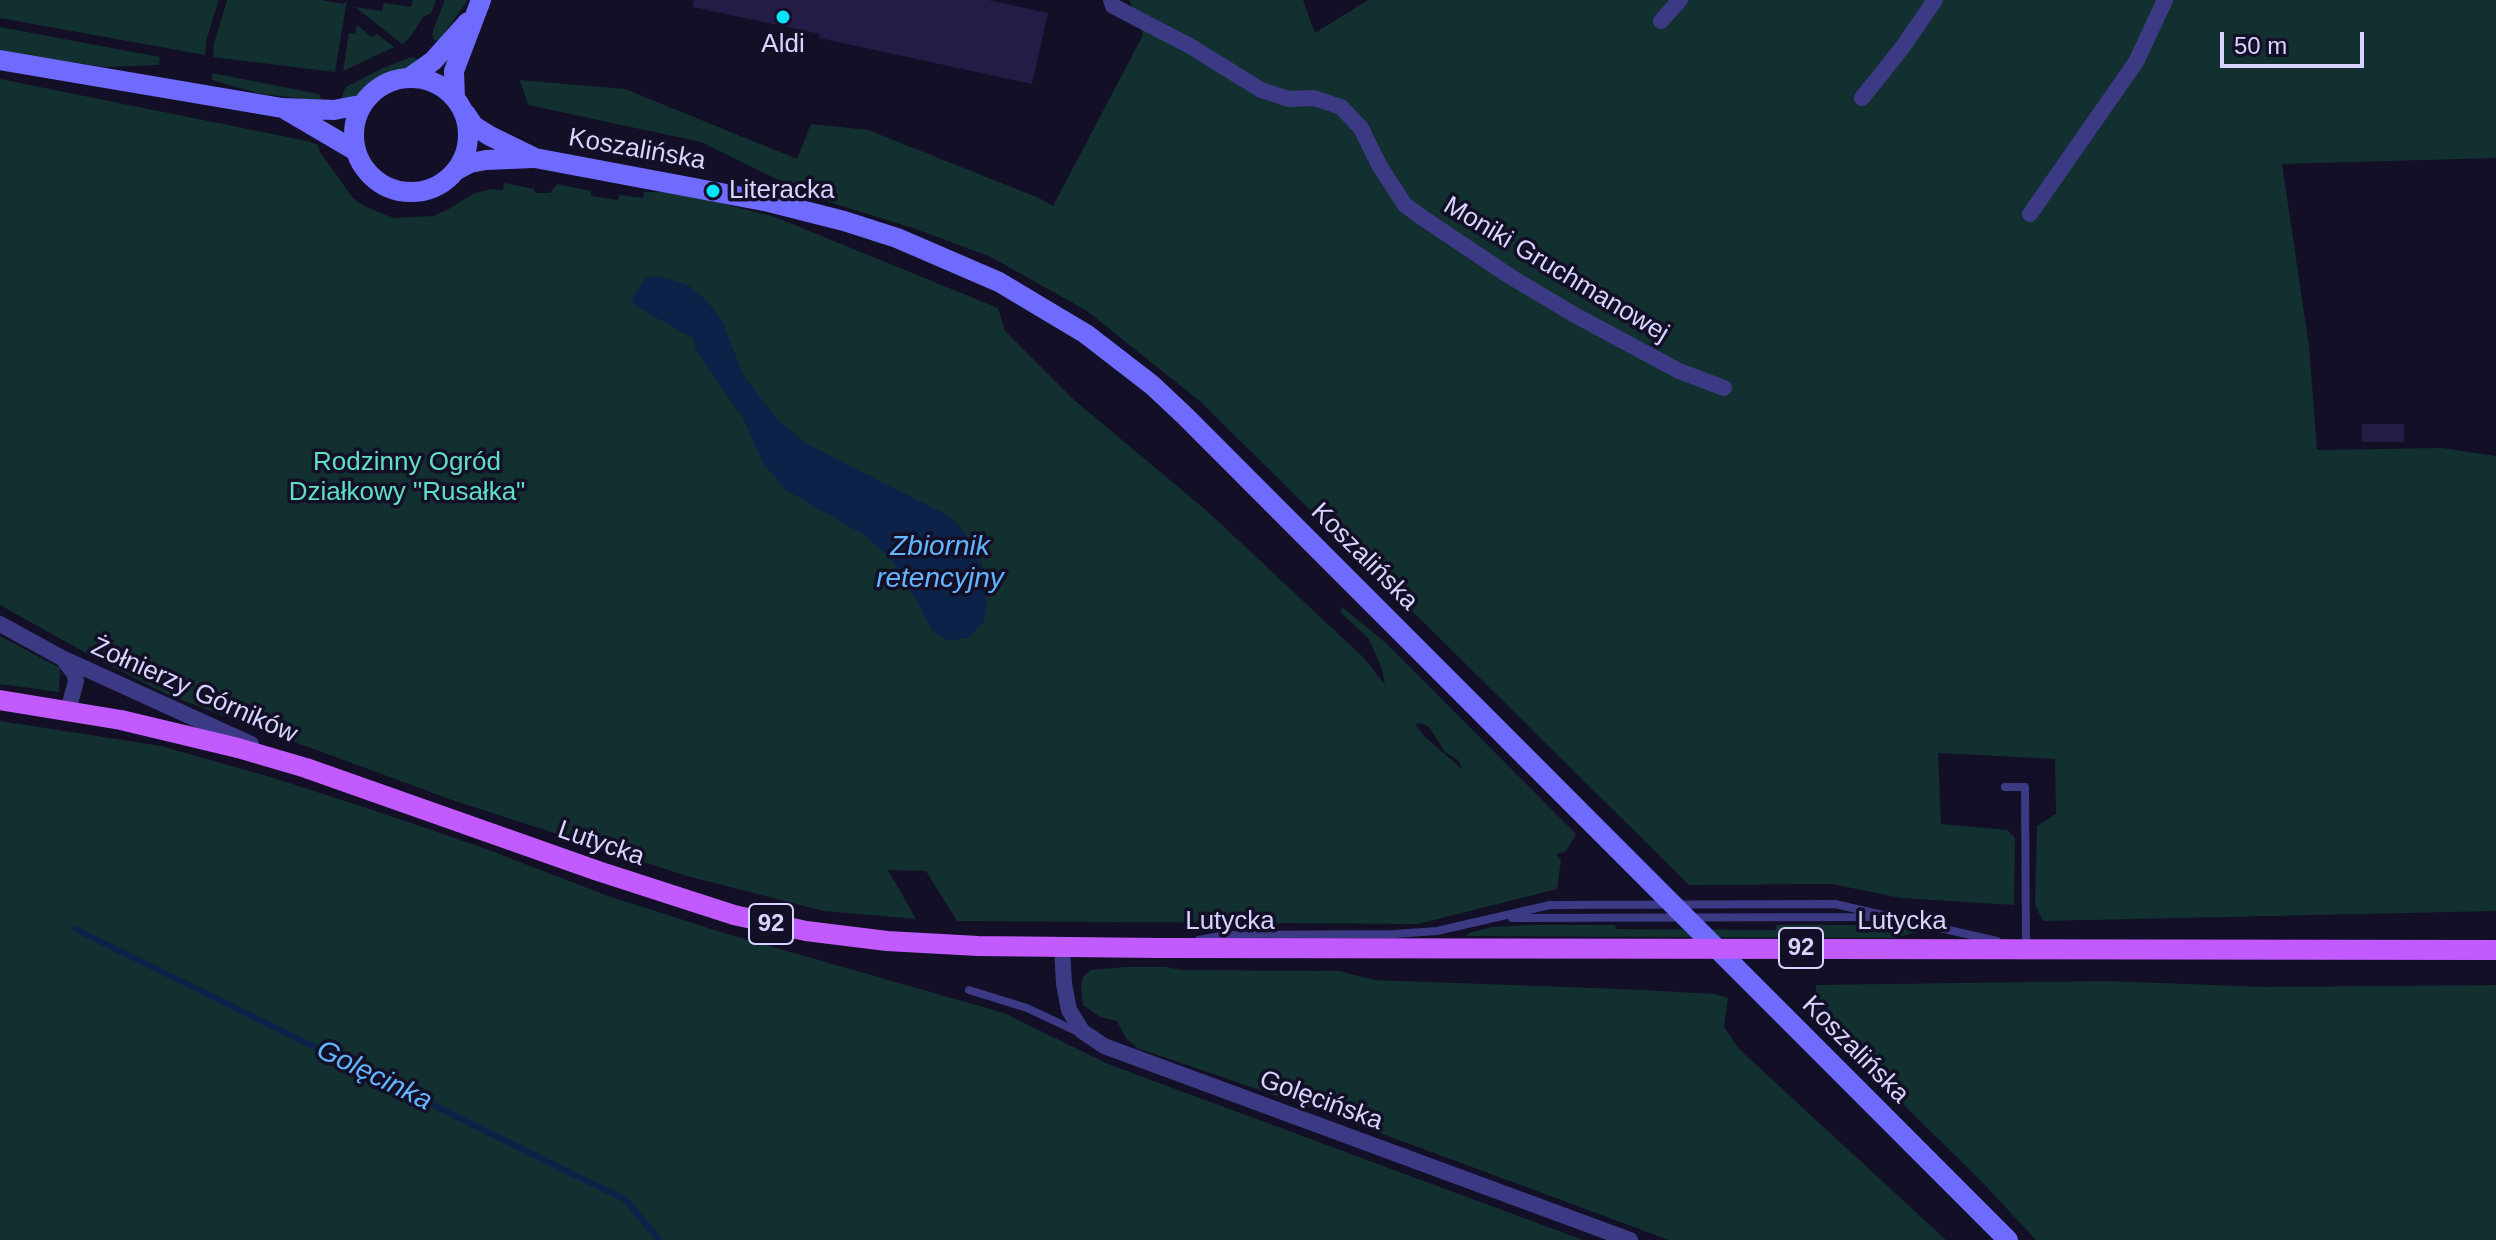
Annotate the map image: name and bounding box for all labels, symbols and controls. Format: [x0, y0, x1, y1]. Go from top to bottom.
marker: Aldi [774, 8, 792, 26]
scale bar [2224, 16, 2368, 66]
place label: Aldi [761, 29, 805, 61]
text: 50 m [2234, 32, 2287, 59]
street label: Koszalińska [566, 123, 708, 177]
place label: Literacka [729, 175, 834, 207]
marker: Literacka [704, 182, 722, 200]
street label: Moniki Gruchmanowej [1438, 190, 1674, 350]
park label: Rodzinny Ogród Działkowy "Rusałka" [289, 447, 525, 508]
street label: Koszalińska [1304, 497, 1424, 617]
water label: Zbiornik retencyjny [876, 530, 1004, 596]
street label: Żołnierzy Górników [86, 631, 302, 751]
street label: Lutycka [554, 815, 648, 873]
road number: 92 [749, 904, 793, 944]
street label: Lutycka [1185, 906, 1275, 938]
street label: Lutycka [1857, 906, 1947, 938]
road number: 92 [1779, 928, 1823, 968]
street label: Koszalińska [1795, 990, 1915, 1110]
water label: Golęcinka [311, 1034, 437, 1118]
street label: Golęcińska [1255, 1064, 1387, 1138]

